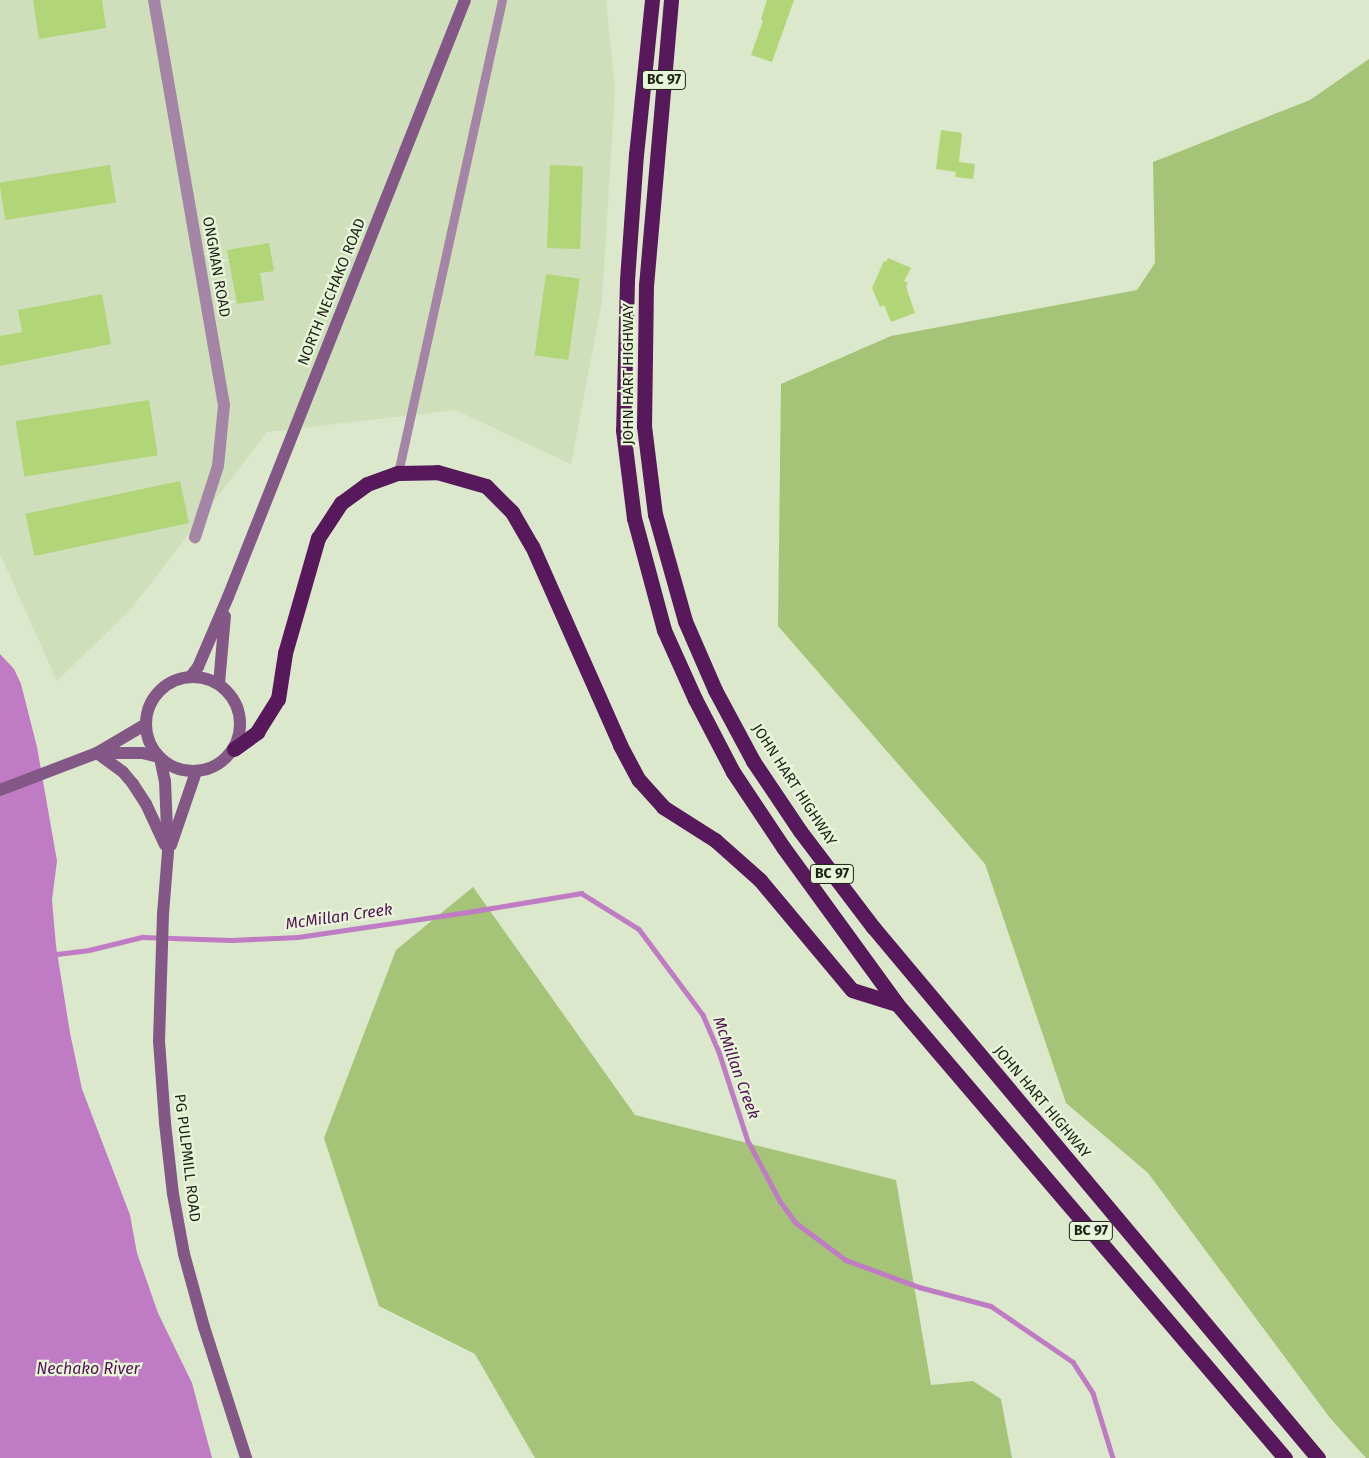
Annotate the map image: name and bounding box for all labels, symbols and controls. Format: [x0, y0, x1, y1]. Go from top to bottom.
road number: BC 97 [642, 68, 686, 92]
street label: ONGMAN ROAD [198, 215, 234, 319]
street label: NORTH NECHAKO ROAD [294, 216, 370, 368]
street label: JOHN HART HIGHWAY [620, 303, 638, 445]
street label: JOHN HART HIGHWAY [748, 721, 840, 849]
road number: BC 97 [810, 862, 854, 886]
water label: McMillan Creek [284, 900, 394, 934]
water label: McMillan Creek [709, 1014, 763, 1122]
street label: JOHN HART HIGHWAY [990, 1042, 1094, 1162]
street label: PG PULPMILL ROAD [170, 1093, 204, 1223]
road number: BC 97 [1068, 1220, 1114, 1242]
water label: Nechako River [36, 1359, 140, 1379]

